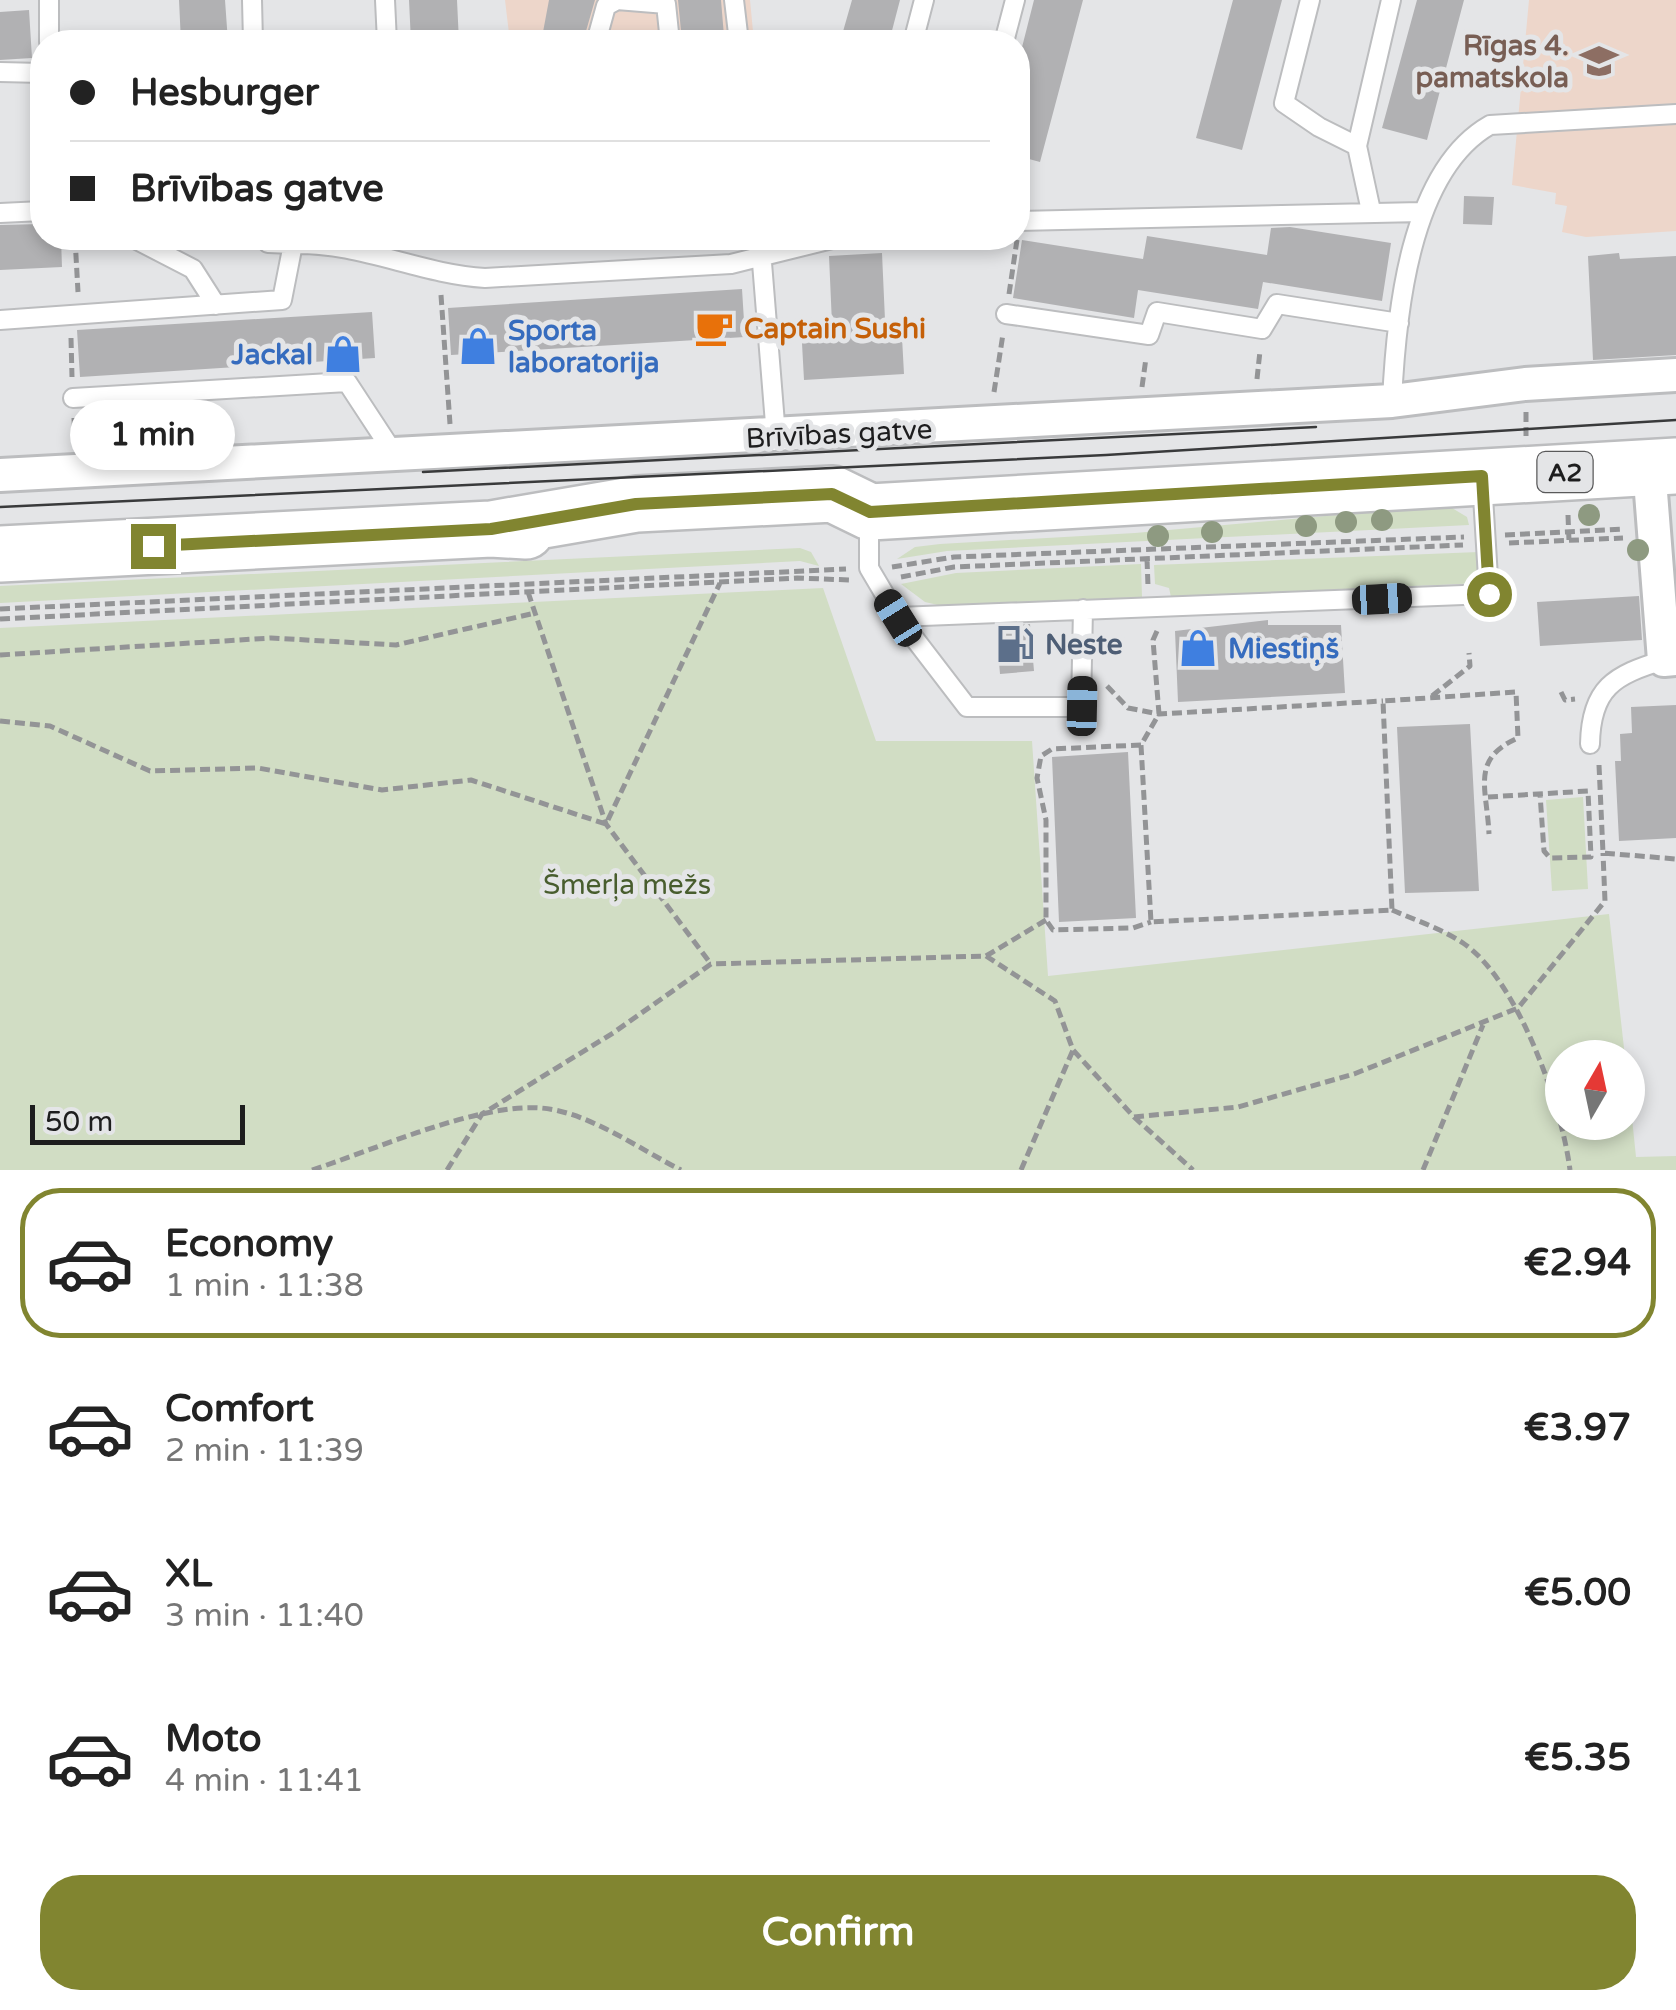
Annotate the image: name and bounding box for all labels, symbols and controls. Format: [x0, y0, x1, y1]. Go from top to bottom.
place label: Rīgas 4. pamatskola [1416, 29, 1569, 95]
school or university icon: Rīgas 4. pamatskola [1578, 40, 1620, 82]
text: Hesburger [130, 70, 319, 116]
text: Brīvības gatve [130, 166, 384, 212]
cafe icon: Captain Sushi [693, 307, 735, 349]
place label: Captain Sushi [744, 312, 926, 346]
place label: Sporta laboratorija [508, 314, 660, 380]
shop icon: Sporta laboratorija [457, 325, 499, 367]
shop icon: Jackal [322, 333, 364, 375]
place label: Jackal [231, 338, 313, 372]
callout: 1 min [70, 401, 236, 471]
street label: Brīvības gatve [745, 412, 933, 456]
text: 1 min [110, 416, 195, 454]
road number: A2 [1538, 452, 1592, 492]
route end [131, 524, 176, 569]
route start [1467, 572, 1512, 617]
car [1351, 582, 1413, 616]
car [869, 585, 927, 651]
fuel station icon: Neste [994, 623, 1036, 665]
shop icon: Miestiņš [1177, 627, 1219, 669]
place label: Neste [1045, 628, 1123, 662]
place label: Miestiņš [1228, 632, 1339, 666]
car [1066, 676, 1098, 736]
park label: Šmerļa mežs [543, 868, 711, 902]
north arrow [1545, 1040, 1645, 1140]
map controls [1545, 1040, 1645, 1140]
scale bar [30, 1100, 245, 1144]
text: 50 m [45, 1105, 113, 1139]
icon: car [45, 1218, 135, 1308]
text: Economy [165, 1221, 333, 1267]
text: €2.94 [1524, 1240, 1631, 1286]
text: 1 min · 11:38 [165, 1267, 364, 1305]
icon: car [45, 1383, 135, 1473]
text: Comfort [165, 1386, 314, 1432]
text: €3.97 [1524, 1405, 1631, 1451]
text: 2 min · 11:39 [165, 1432, 364, 1470]
icon: car [45, 1548, 135, 1638]
text: XL [165, 1551, 212, 1597]
text: €5.00 [1524, 1570, 1631, 1616]
text: 3 min · 11:40 [165, 1597, 364, 1635]
icon: car [45, 1713, 135, 1803]
text: Moto [165, 1716, 261, 1762]
text: €5.35 [1524, 1735, 1631, 1781]
text: 4 min · 11:41 [165, 1762, 364, 1800]
button: Confirm [40, 1875, 1636, 1990]

